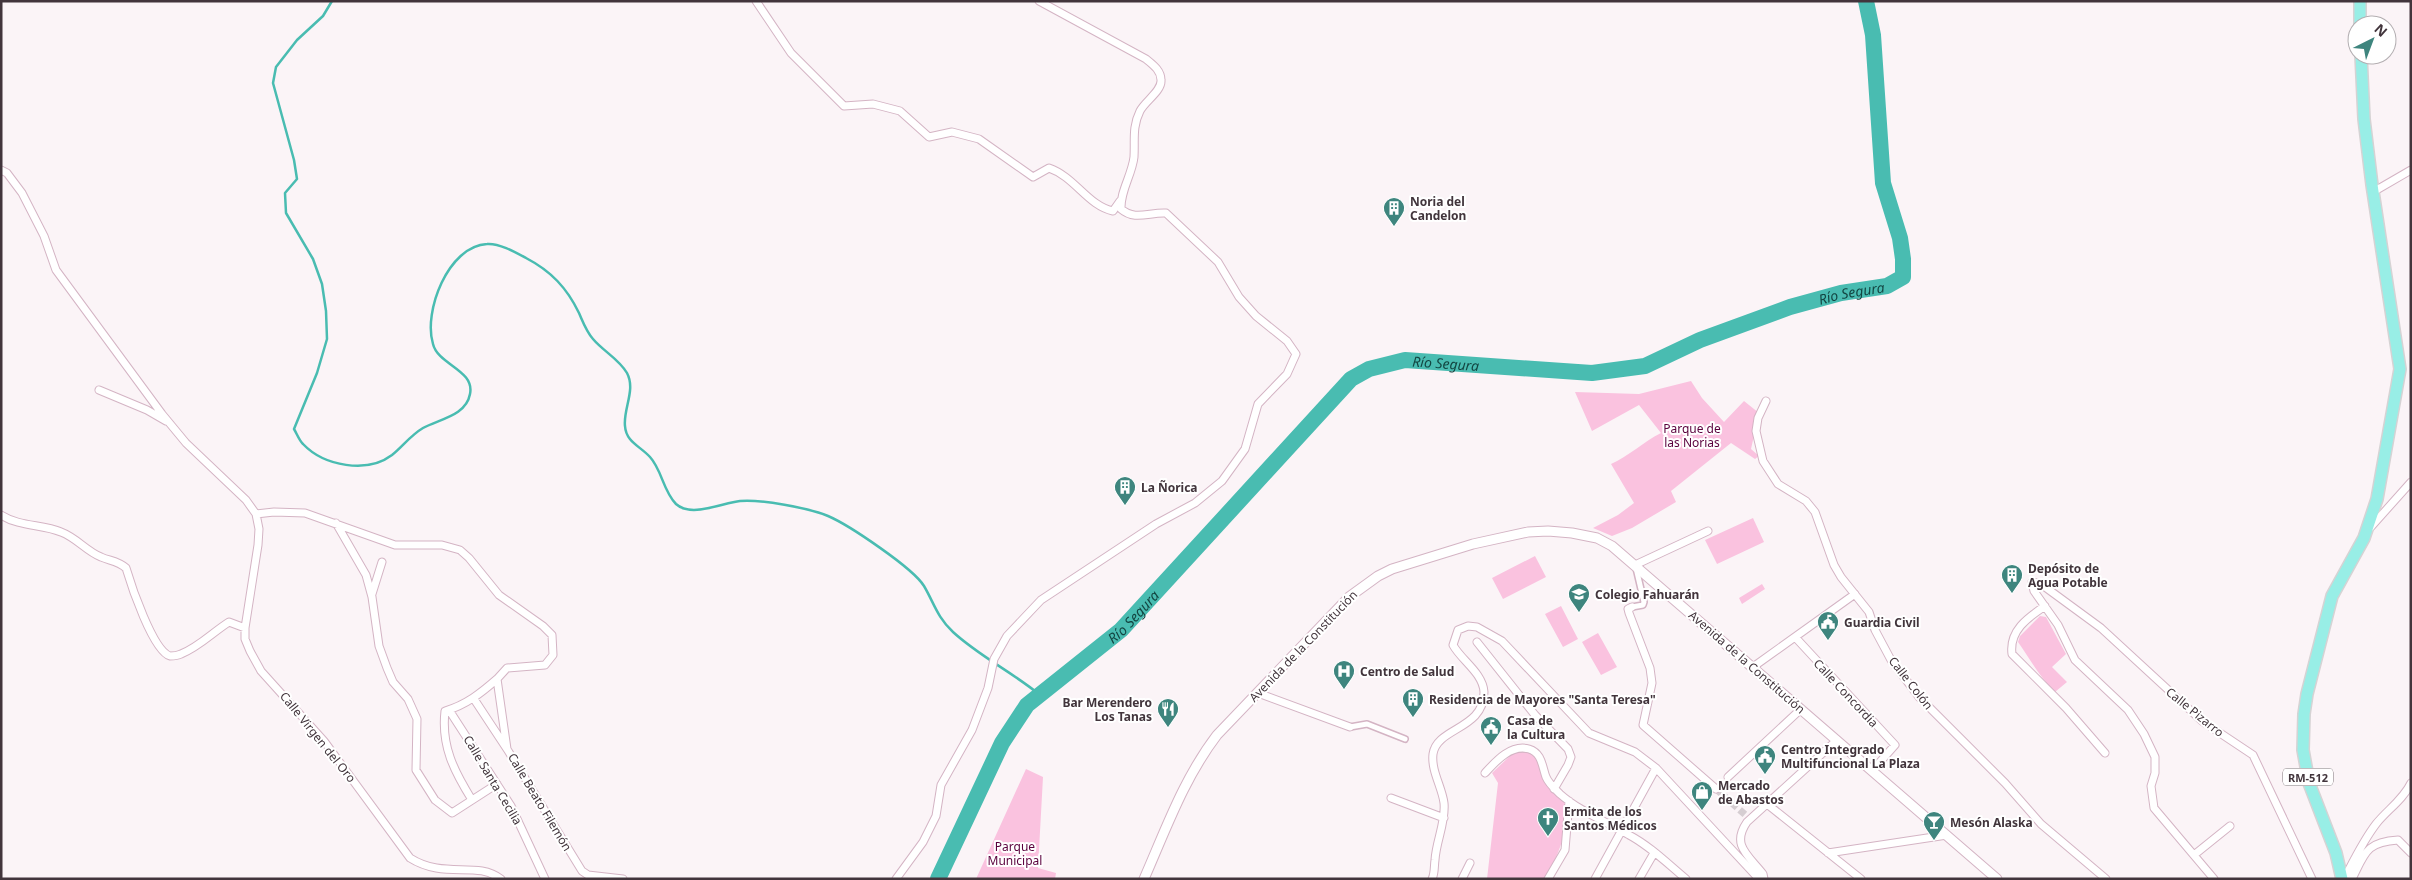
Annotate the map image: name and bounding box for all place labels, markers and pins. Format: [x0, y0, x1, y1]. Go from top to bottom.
place label: Noria del Candelon [1410, 193, 1466, 224]
building icon: Noria del Candelon [1382, 196, 1406, 227]
building icon: La Ñorica [1113, 475, 1137, 506]
place label: La Ñorica [1141, 479, 1198, 496]
place label: Depósito de Agua Potable [2028, 560, 2108, 591]
building icon: Depósito de Agua Potable [2000, 563, 2024, 594]
school or university icon: Colegio Fahuarán [1567, 582, 1591, 613]
place label: Colegio Fahuarán [1595, 586, 1699, 603]
public building icon: Guardia Civil [1816, 610, 1840, 641]
place label: Guardia Civil [1844, 614, 1920, 631]
hospital icon: Centro de Salud [1332, 659, 1356, 690]
place label: Centro de Salud [1360, 663, 1454, 680]
building icon: Residencia de Mayores "Santa Teresa" [1401, 687, 1425, 718]
place label: Residencia de Mayores "Santa Teresa" [1429, 691, 1656, 708]
place label: Bar Merendero Los Tanas [1062, 694, 1152, 725]
restaurant icon: Bar Merendero Los Tanas [1156, 697, 1180, 728]
place label: Casa de la Cultura [1507, 712, 1565, 743]
public building icon: Casa de la Cultura [1479, 715, 1503, 746]
place label: Centro Integrado Multifuncional La Plaza [1781, 741, 1920, 772]
public building icon: Centro Integrado Multifuncional La Plaza [1753, 744, 1777, 775]
place label: Mercado de Abastos [1718, 777, 1784, 808]
shop icon: Mercado de Abastos [1690, 780, 1714, 811]
place label: Ermita de los Santos Médicos [1564, 803, 1657, 834]
church icon: Ermita de los Santos Médicos [1536, 806, 1560, 837]
bar icon: Mesón Alaska [1922, 810, 1946, 841]
place label: Mesón Alaska [1950, 814, 2033, 831]

